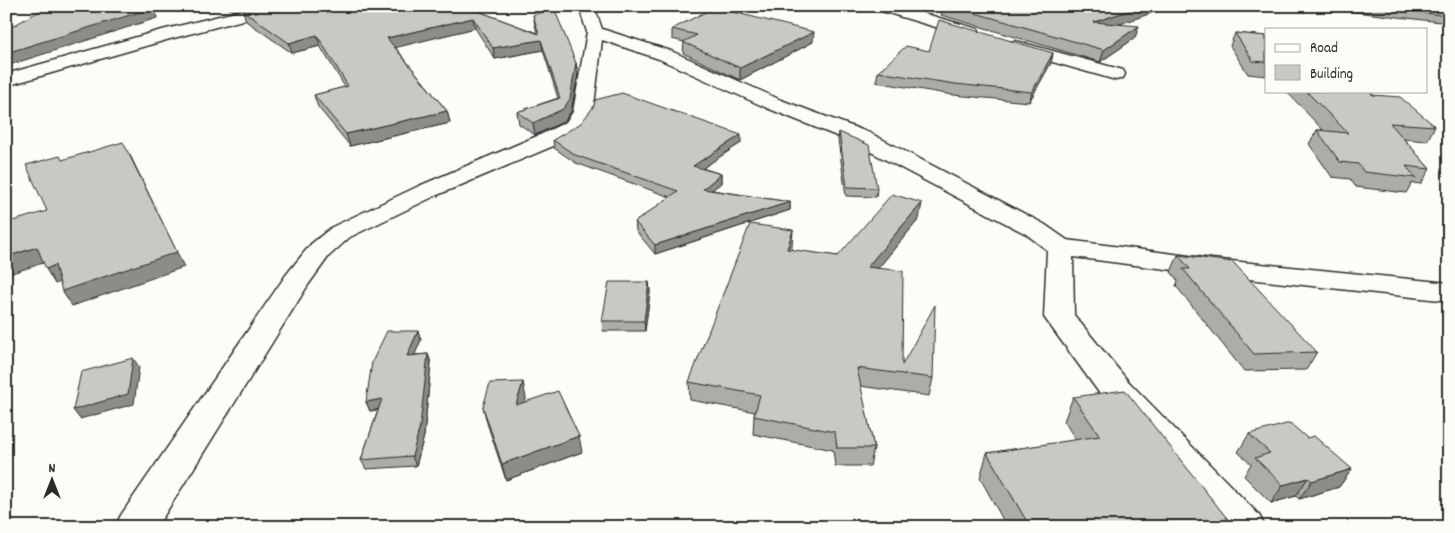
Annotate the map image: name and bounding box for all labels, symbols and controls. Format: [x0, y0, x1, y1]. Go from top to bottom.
legend [1265, 28, 1428, 92]
text: Road [1310, 38, 1338, 60]
text: Building [1310, 64, 1353, 86]
north arrow [28, 456, 78, 506]
text: N [49, 459, 56, 479]

